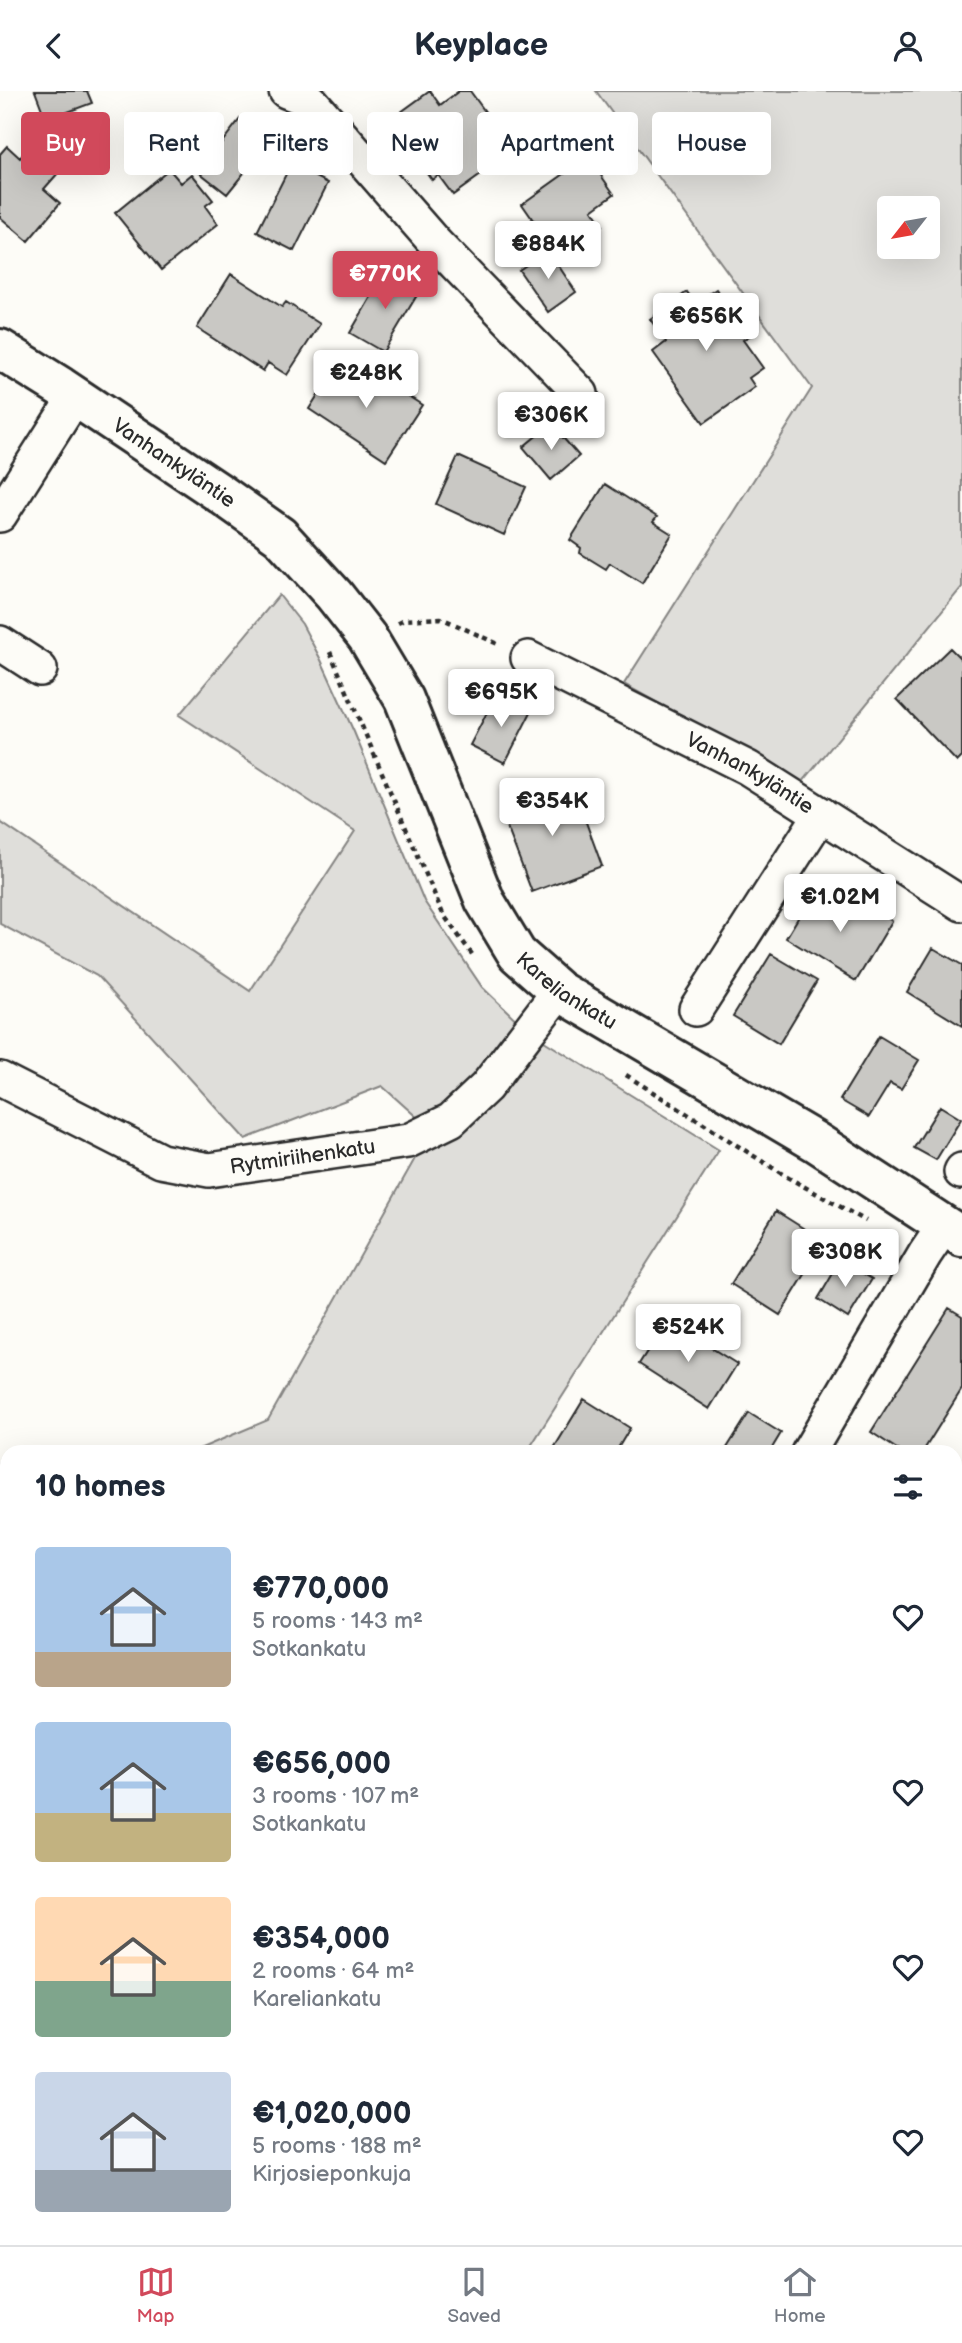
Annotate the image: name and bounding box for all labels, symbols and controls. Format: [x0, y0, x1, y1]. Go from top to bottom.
text: Keyplace [414, 26, 548, 65]
icon: back [35, 27, 73, 65]
icon: person [889, 27, 927, 65]
chip: Buy [21, 112, 110, 175]
chip: Rent [124, 112, 224, 175]
chip: Filters [238, 112, 353, 175]
chip: New [367, 112, 463, 175]
chip: Apartment [477, 112, 638, 175]
chip: House [652, 112, 771, 175]
north arrow [877, 196, 940, 259]
map controls [877, 196, 940, 259]
pin: €884K [499, 221, 597, 281]
text: €884K [511, 230, 585, 258]
pin: €770K [336, 251, 434, 311]
text: €770K [349, 260, 421, 288]
pin: €656K [657, 293, 755, 353]
text: €656K [669, 302, 743, 330]
pin: €248K [317, 351, 415, 410]
text: €248K [329, 359, 403, 387]
pin: €306K [502, 393, 600, 452]
text: €306K [514, 401, 588, 429]
street label: Vanhankyläntie [108, 413, 240, 513]
pin: €695K [452, 669, 550, 729]
text: €695K [464, 678, 538, 706]
street label: Vanhankyläntie [682, 727, 818, 819]
pin: €354K [503, 779, 601, 838]
text: €354K [515, 787, 589, 815]
pin: €1.02M [783, 875, 897, 934]
text: €1.02M [800, 883, 880, 911]
street label: Kareliankatu [511, 947, 622, 1035]
street label: Rytmiriihenkatu [228, 1133, 377, 1179]
pin: €308K [796, 1229, 894, 1289]
text: €308K [808, 1238, 882, 1266]
pin: €524K [639, 1305, 737, 1364]
text: €524K [652, 1313, 724, 1341]
icon: filters [889, 1468, 927, 1506]
text: 10 homes [35, 1469, 166, 1505]
text: €770,000 [252, 1571, 389, 1607]
icon: home [91, 1575, 175, 1659]
icon: heart [889, 1598, 927, 1636]
text: 5 rooms · 143 m² [252, 1607, 423, 1635]
text: Sotkankatu [252, 1635, 366, 1663]
text: €656,000 [252, 1746, 391, 1782]
icon: home [91, 1750, 175, 1834]
icon: heart [889, 1773, 927, 1811]
text: 3 rooms · 107 m² [252, 1782, 419, 1810]
text: Sotkankatu [252, 1810, 366, 1838]
text: €354,000 [252, 1921, 390, 1957]
icon: home [91, 1925, 175, 2009]
icon: heart [889, 1948, 927, 1986]
text: 2 rooms · 64 m² [252, 1957, 414, 1985]
text: Kareliankatu [252, 1985, 381, 2013]
text: €1,020,000 [252, 2096, 411, 2132]
icon: home [91, 2100, 175, 2184]
icon: heart [889, 2123, 927, 2161]
text: 5 rooms · 188 m² [252, 2132, 422, 2160]
text: Kirjosieponkuja [252, 2160, 411, 2188]
tab: Map [136, 2263, 175, 2328]
tab: Saved [448, 2263, 501, 2328]
tab: Home [774, 2263, 826, 2328]

